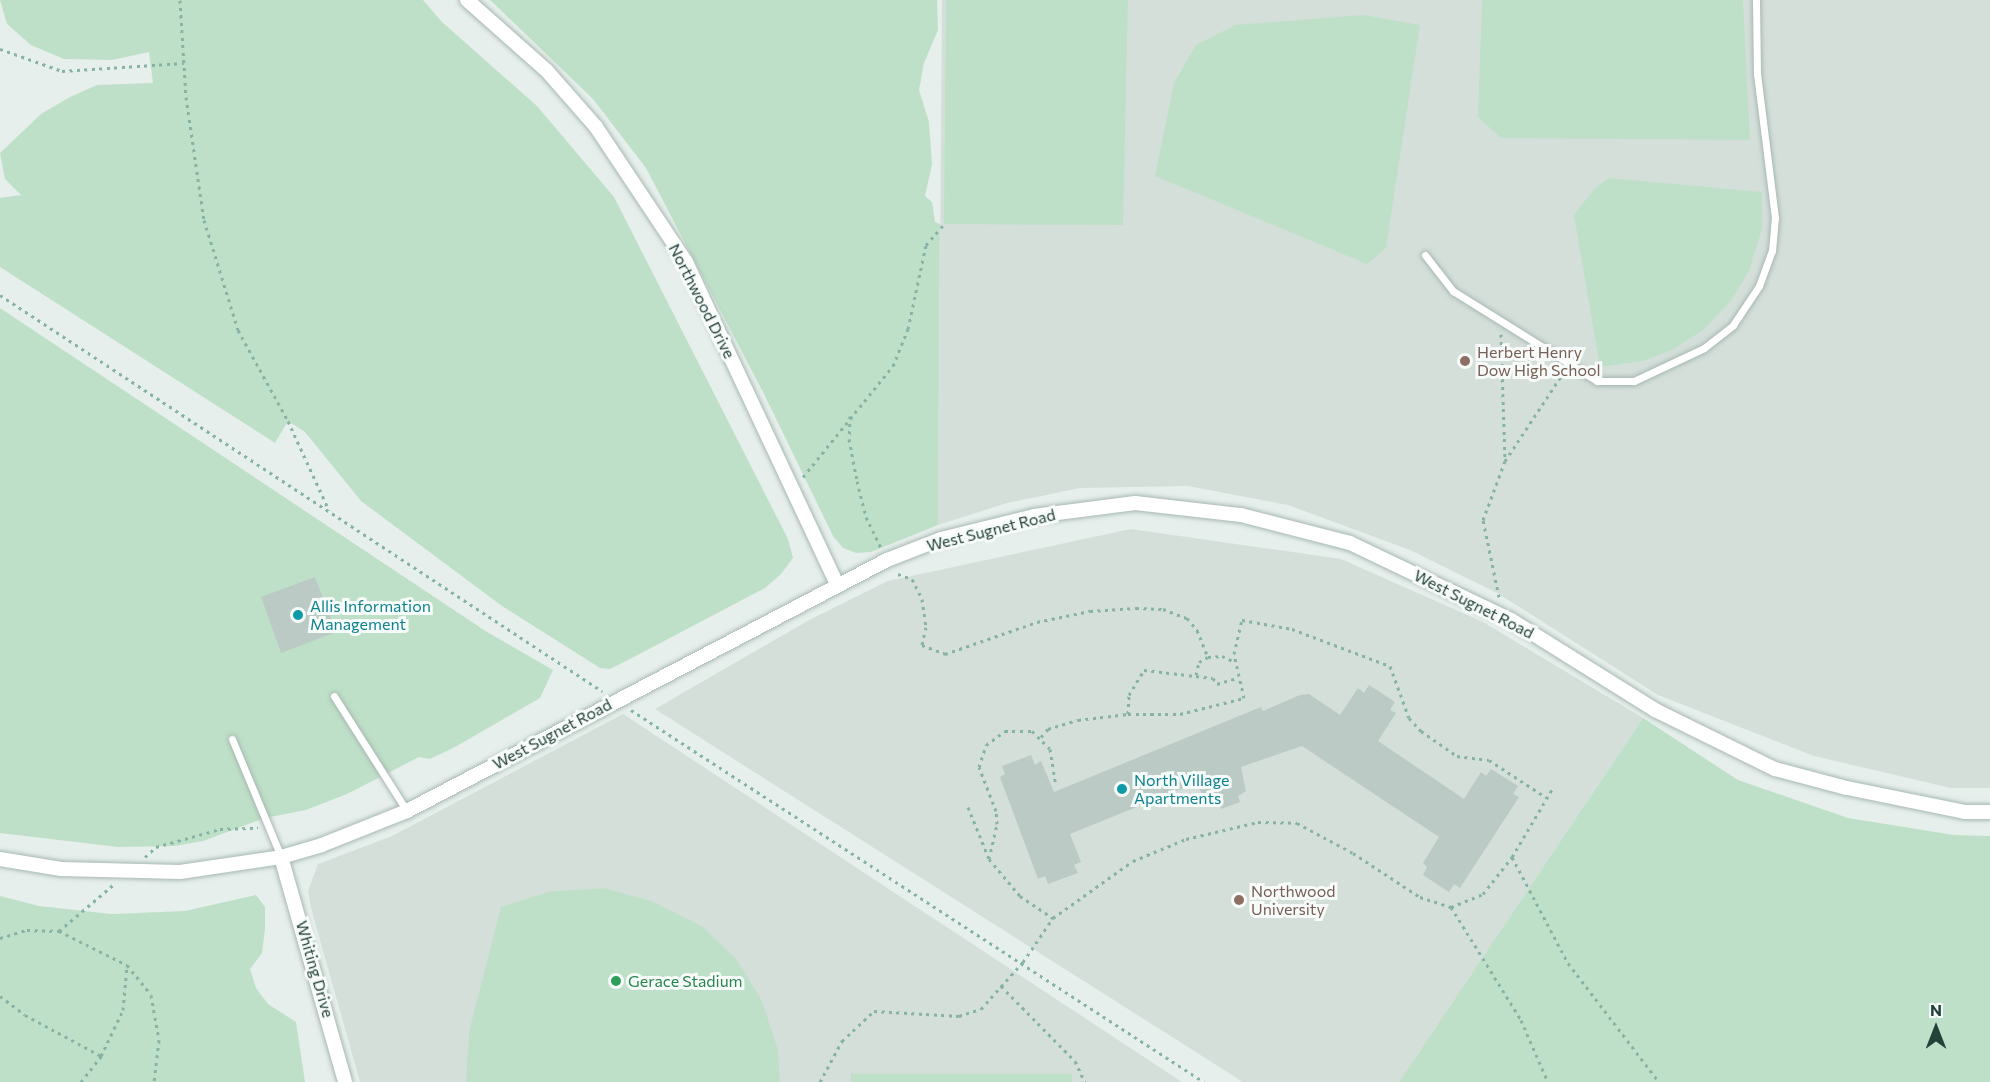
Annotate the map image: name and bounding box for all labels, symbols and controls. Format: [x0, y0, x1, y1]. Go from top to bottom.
street label: Northwood Drive [665, 240, 739, 362]
place label: Herbert Henry Dow High School [1477, 342, 1601, 380]
marker: Herbert Henry Dow High School [1458, 354, 1472, 368]
street label: West Sugnet Road [925, 505, 1057, 555]
street label: West Sugnet Road [1411, 565, 1537, 643]
place label: Allis Information Management [310, 596, 431, 634]
marker: Allis Information Management [291, 608, 305, 622]
street label: West Sugnet Road [489, 695, 615, 773]
place label: North Village Apartments [1134, 770, 1229, 808]
marker: North Village Apartments [1115, 782, 1129, 796]
place label: Northwood University [1251, 881, 1335, 919]
marker: Northwood University [1232, 893, 1246, 907]
street label: Whiting Drive [292, 918, 338, 1020]
place label: Gerace Stadium [628, 971, 743, 991]
marker: Gerace Stadium [609, 974, 623, 988]
north arrow [1906, 998, 1966, 1058]
text: N [1930, 1000, 1942, 1019]

